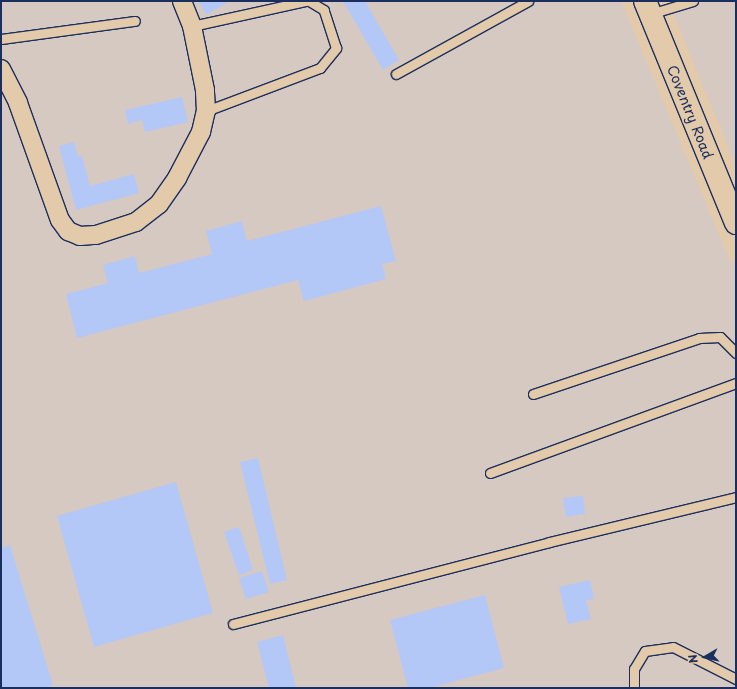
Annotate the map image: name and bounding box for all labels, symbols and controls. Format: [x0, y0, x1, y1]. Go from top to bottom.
street label: Coventry Road [663, 63, 717, 161]
north arrow [685, 637, 725, 677]
text: N [684, 653, 702, 665]

